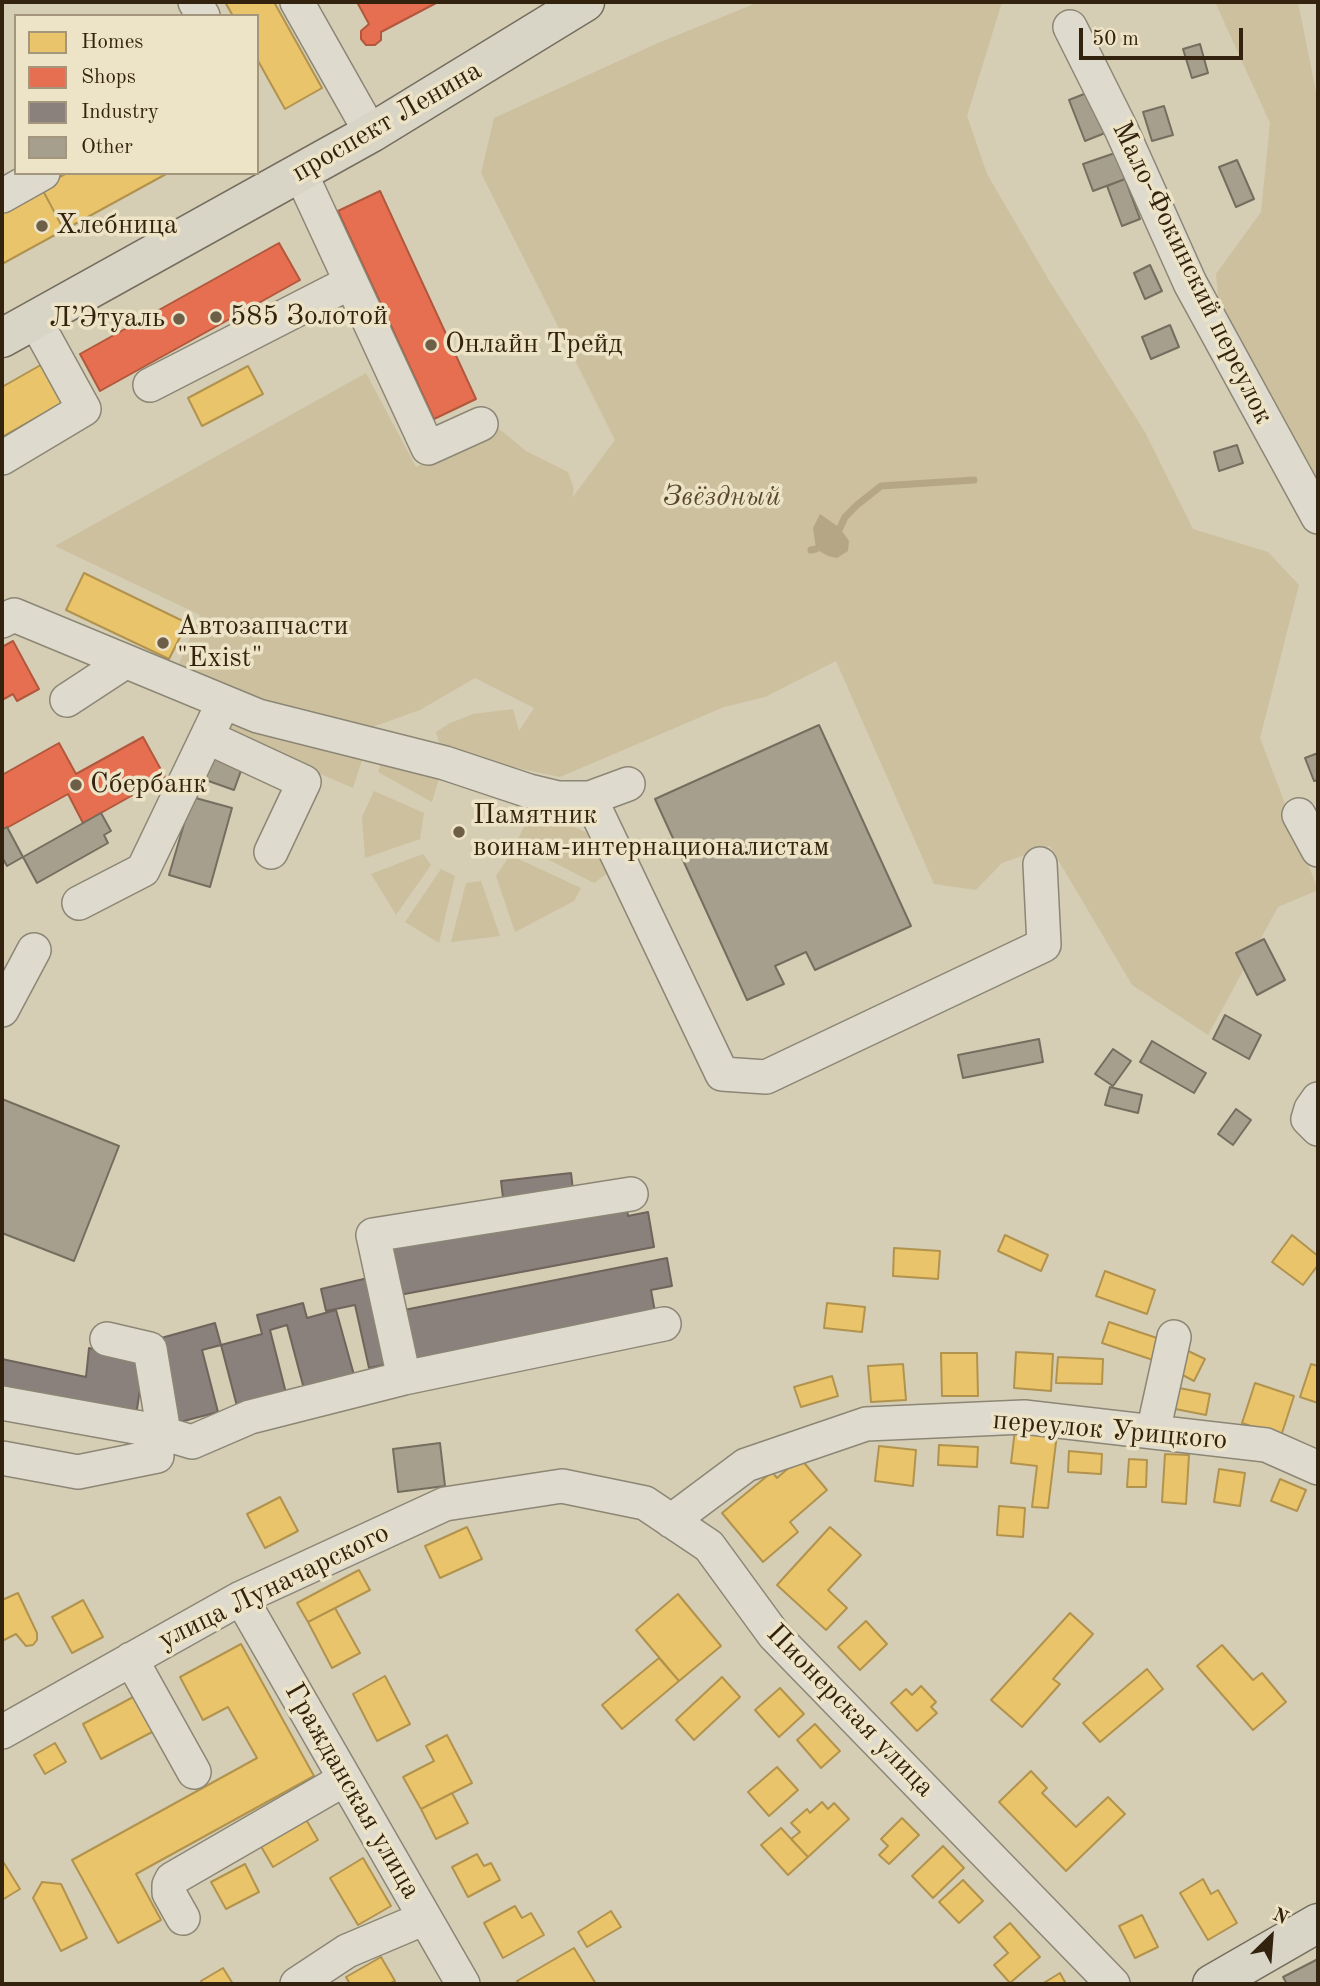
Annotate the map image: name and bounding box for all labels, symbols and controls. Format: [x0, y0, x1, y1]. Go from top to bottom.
legend [14, 14, 259, 175]
scale bar [1082, 14, 1246, 58]
text: 50 m [1092, 29, 1139, 50]
text: Homes [81, 32, 143, 53]
street label: проспект Ленина [286, 54, 488, 190]
text: Shops [81, 67, 136, 88]
text: Industry [81, 102, 159, 123]
street label: Мало-Фокинский переулок [1104, 116, 1280, 430]
text: Other [81, 137, 133, 158]
place label: Хлебница [56, 209, 177, 243]
marker: Хлебница [34, 218, 50, 234]
place label: 585 Золотой [230, 300, 388, 334]
place label: Л’Этуаль [49, 302, 165, 336]
marker: 585 Золотой [208, 309, 224, 325]
marker: Л’Этуаль [171, 311, 187, 327]
place label: Онлайн Трейд [445, 328, 622, 362]
marker: Онлайн Трейд [423, 337, 439, 353]
park label: Звёздный [663, 481, 781, 515]
place label: Автозапчасти "Exist" [177, 610, 349, 676]
marker: Автозапчасти "Exist" [155, 635, 171, 651]
place label: Сбербанк [90, 768, 207, 802]
marker: Сбербанк [68, 777, 84, 793]
place label: Памятник воинам-интернационалистам [473, 799, 829, 865]
marker: Памятник воинам-интернационалистам [451, 824, 467, 840]
street label: переулок Урицкого [991, 1404, 1229, 1458]
street label: улица Луначарского [153, 1517, 395, 1657]
street label: Пионерская улица [759, 1617, 941, 1805]
street label: Гражданская улица [277, 1677, 427, 1905]
north arrow [1236, 1902, 1306, 1972]
text: N [1269, 1906, 1291, 1929]

